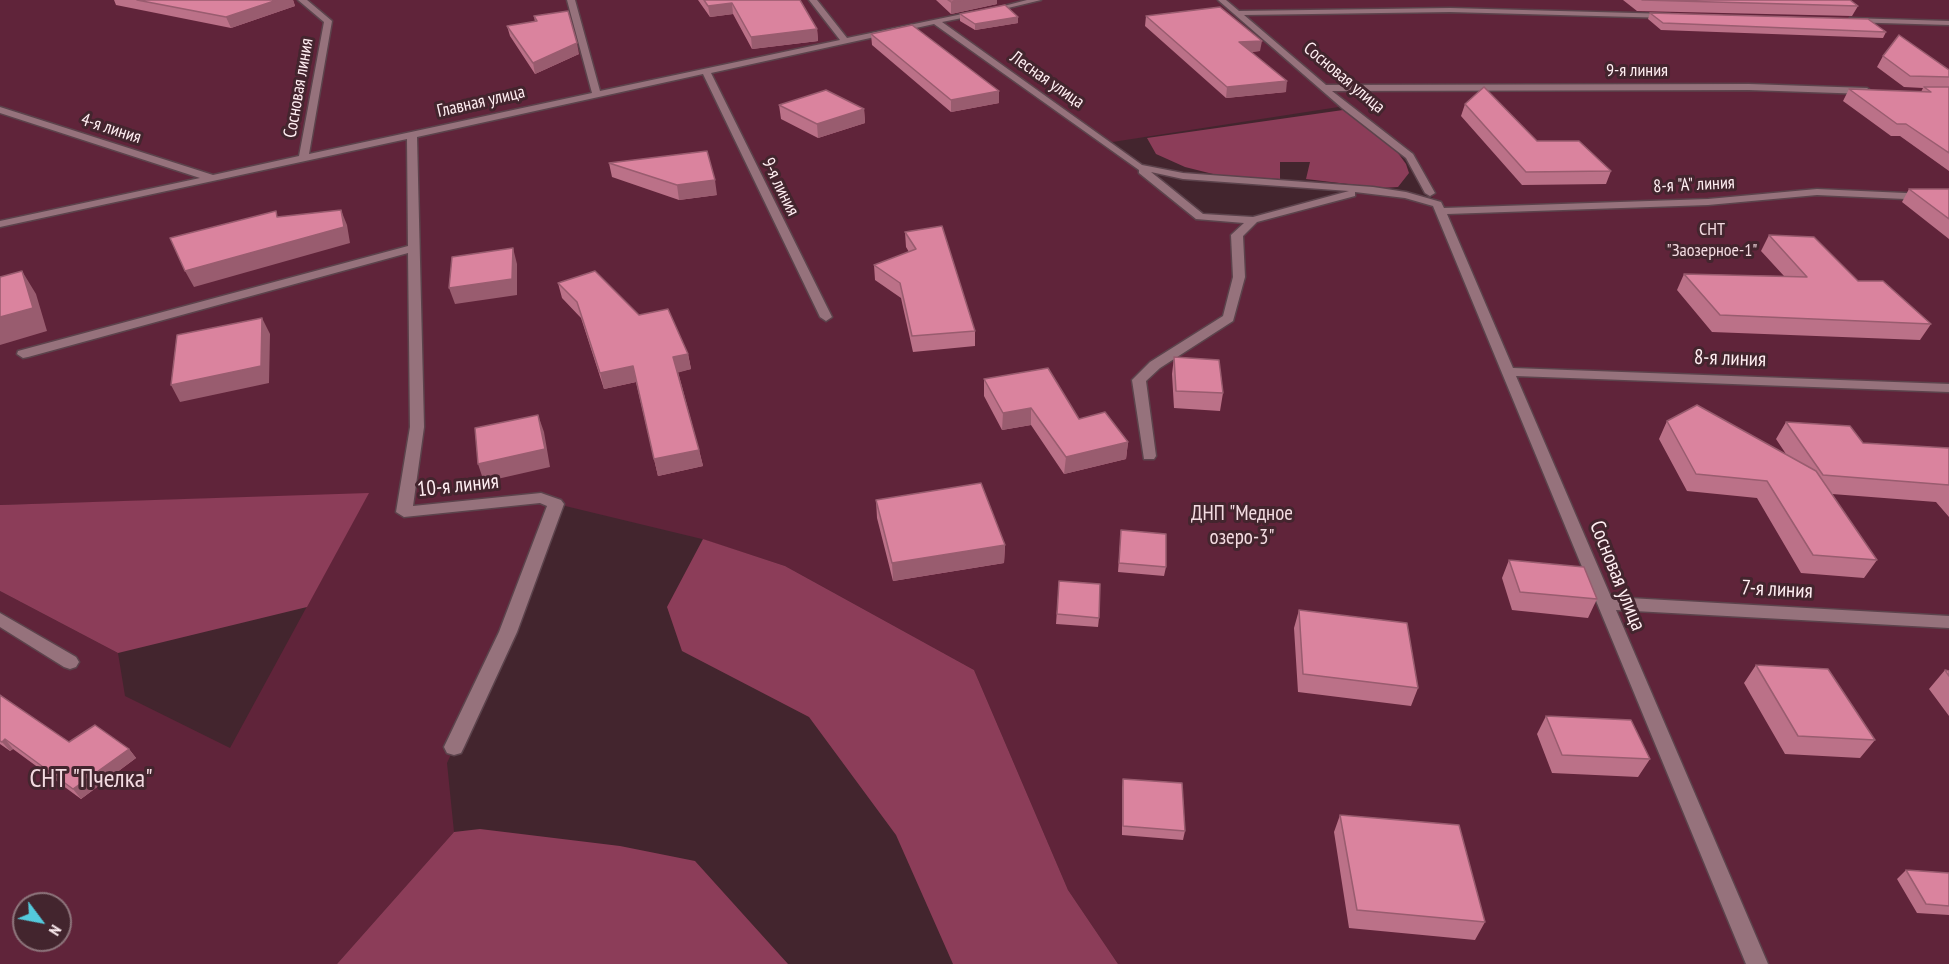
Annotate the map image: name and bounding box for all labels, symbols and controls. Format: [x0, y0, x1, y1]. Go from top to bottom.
street label: Сосновая линия [280, 37, 318, 139]
street label: Сосновая улица [1299, 38, 1389, 118]
street label: Лесная улица [1006, 47, 1088, 113]
street label: 9-я линия [1606, 60, 1668, 82]
street label: Главная улица [435, 81, 527, 123]
street label: 4-я линия [78, 109, 144, 149]
street label: 9-я линия [757, 154, 803, 220]
street label: 8-я "А" линия [1653, 172, 1735, 198]
park label: СНТ "Заозерное-1" [1666, 219, 1758, 262]
street label: 8-я линия [1693, 345, 1767, 373]
street label: 10-я линия [416, 469, 500, 503]
park label: ДНП "Медное озеро-3" [1191, 501, 1293, 551]
street label: Сосновая улица [1584, 517, 1650, 635]
street label: 7-я линия [1741, 576, 1813, 604]
park label: СНТ "Пчелка" [29, 764, 153, 796]
north arrow [12, 892, 72, 952]
text: N [45, 922, 66, 939]

